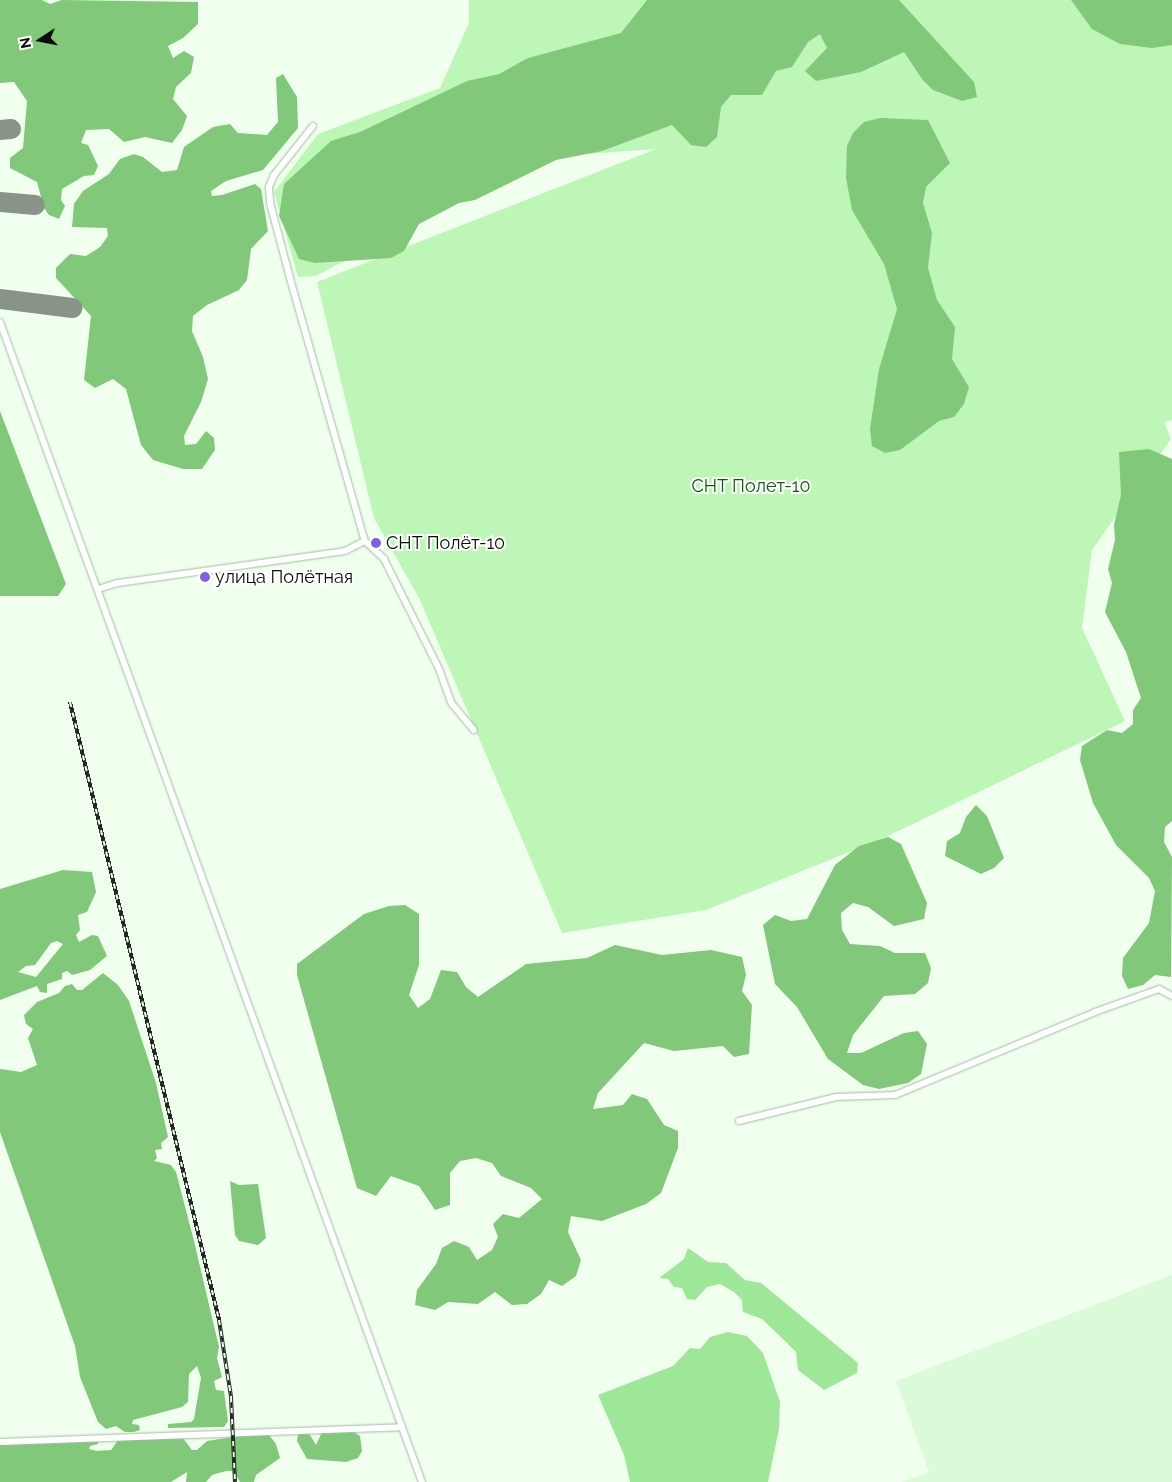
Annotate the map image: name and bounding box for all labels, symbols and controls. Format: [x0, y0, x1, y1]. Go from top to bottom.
north arrow [15, 15, 65, 65]
text: N [16, 36, 34, 50]
park label: СНТ Полет-10 [691, 475, 811, 497]
place label: СНТ Полёт-10 [386, 532, 506, 554]
marker: СНТ Полёт-10 [370, 537, 382, 549]
place label: улица Полётная [215, 566, 353, 588]
marker: улица Полётная [199, 571, 211, 583]

